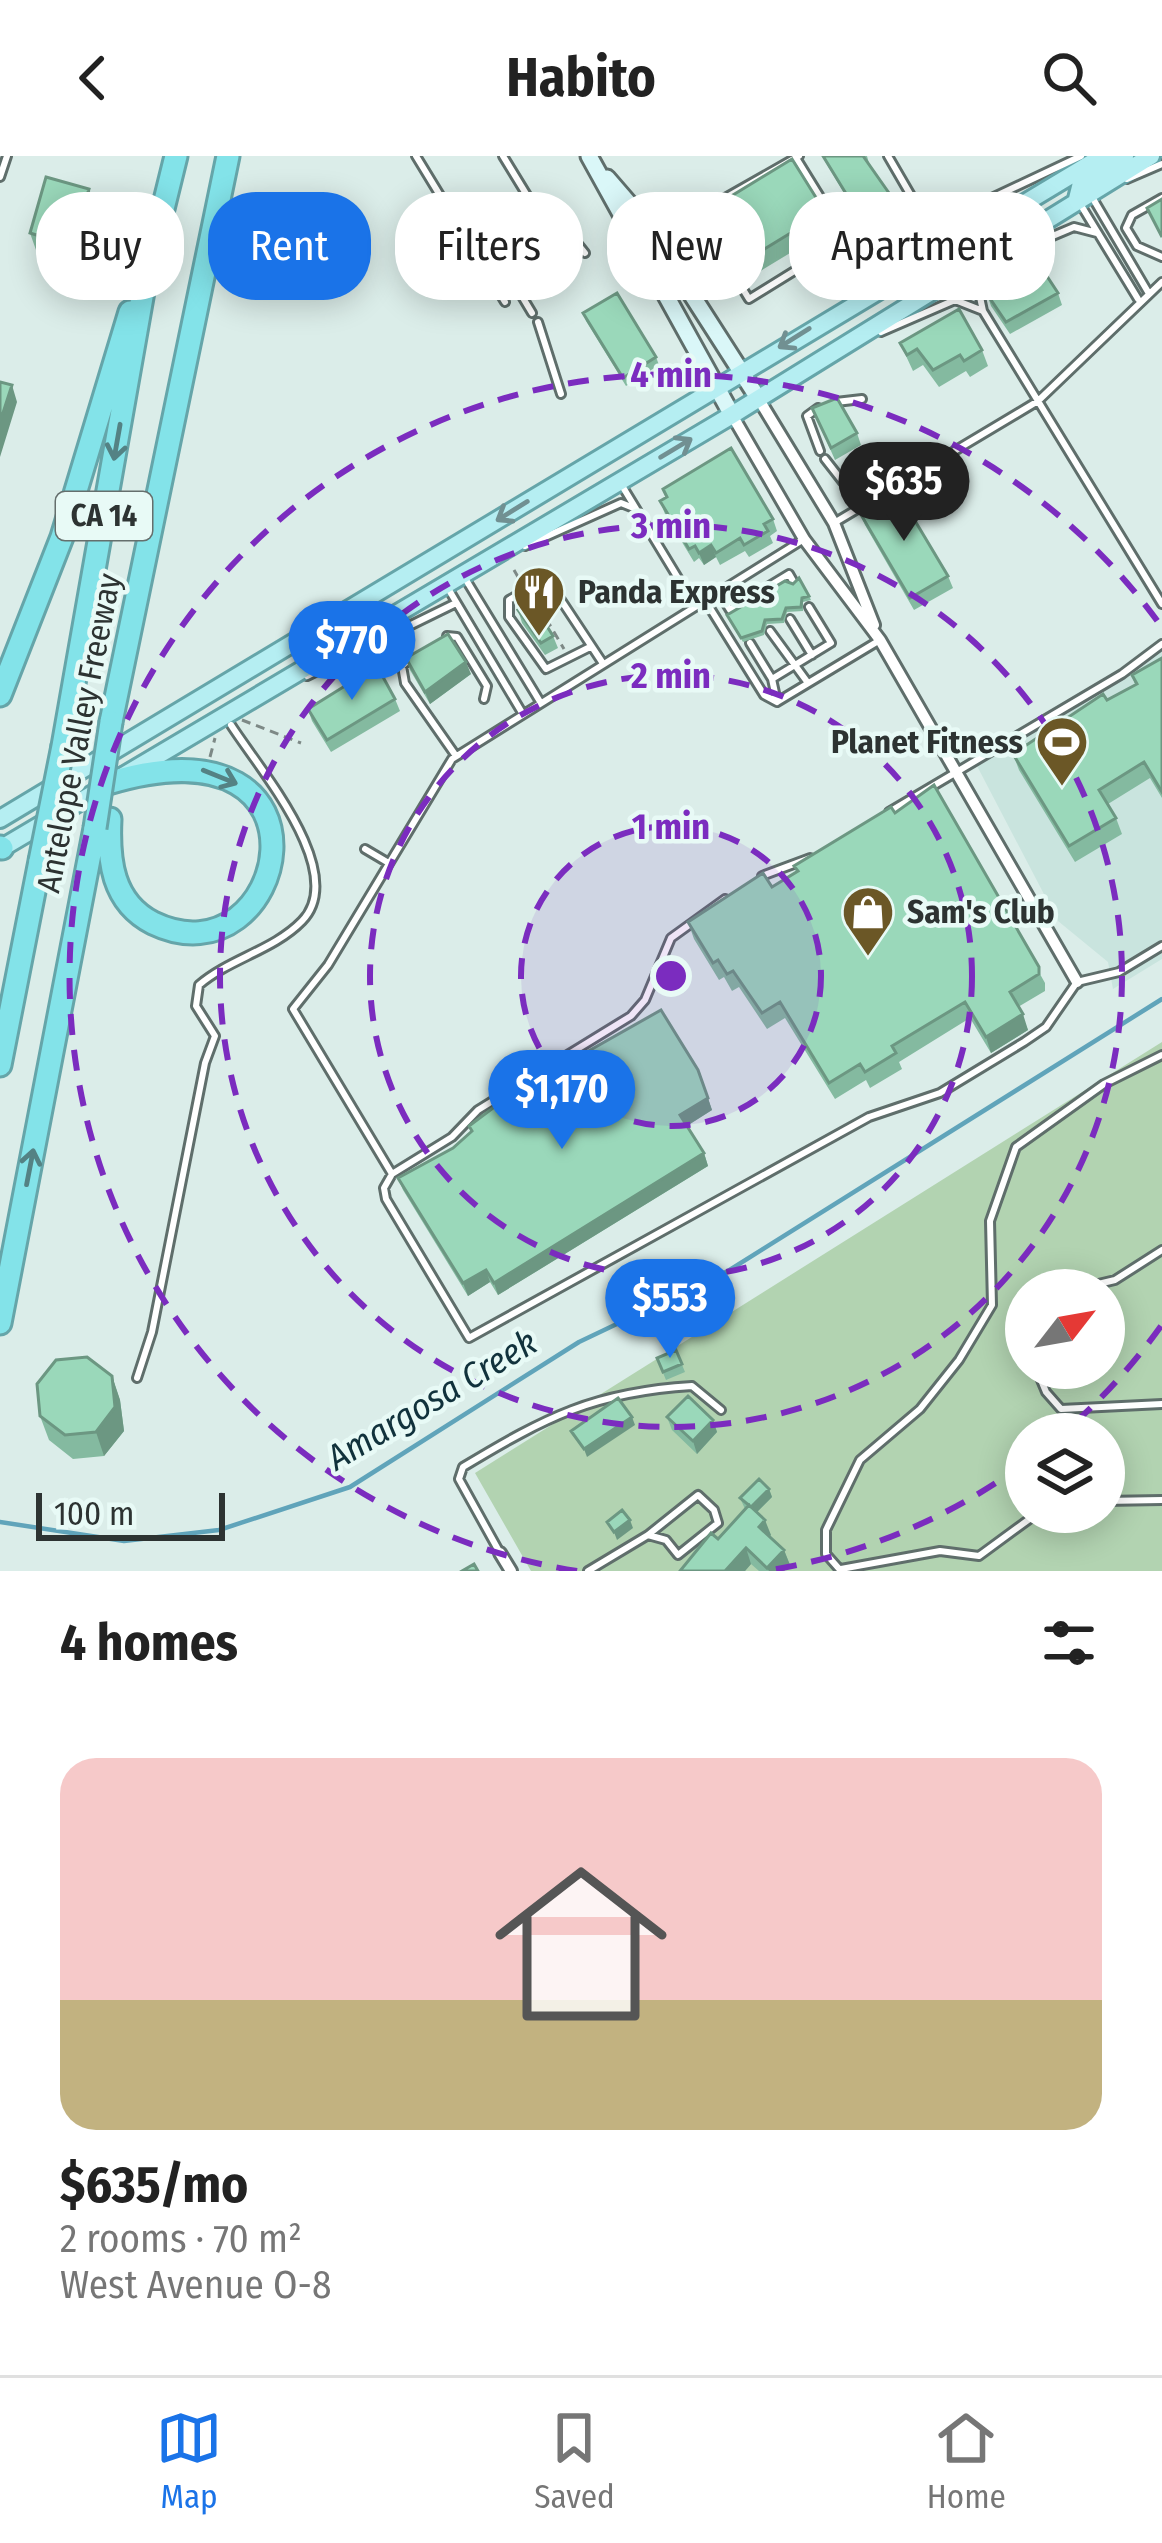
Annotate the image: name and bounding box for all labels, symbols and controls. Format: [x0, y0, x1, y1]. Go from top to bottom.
icon: back [60, 45, 126, 111]
icon: search [1036, 45, 1102, 111]
text: Habito [506, 46, 656, 110]
chip: Buy [36, 192, 184, 300]
chip: Rent [208, 192, 371, 300]
chip: Filters [395, 192, 583, 300]
chip: New [607, 192, 765, 300]
chip: Apartment [789, 192, 1055, 300]
one-way arrow [778, 326, 812, 350]
text: 4 min [630, 353, 712, 397]
one-way arrow [104, 422, 127, 461]
one-way arrow [658, 436, 692, 460]
pin: $635 [833, 442, 975, 544]
text: $635 [865, 458, 943, 504]
road number: CA 14 [56, 492, 152, 540]
one-way arrow [496, 499, 530, 523]
text: 3 min [630, 504, 711, 548]
restaurant icon: Panda Express [511, 564, 567, 638]
street label: Antelope Valley Freeway [28, 570, 130, 896]
place label: Panda Express [578, 572, 775, 612]
pin: $770 [281, 601, 423, 703]
text: $770 [315, 617, 389, 663]
text: 2 min [630, 654, 711, 698]
sports icon: Planet Fitness [1034, 714, 1090, 788]
place label: Planet Fitness [831, 722, 1023, 762]
one-way arrow [201, 768, 238, 790]
text: 1 min [632, 805, 710, 849]
shop icon: Sam's Club [840, 884, 896, 958]
place label: Sam's Club [907, 892, 1055, 932]
centre of rings [650, 955, 692, 997]
pin: $1,170 [464, 1050, 660, 1152]
text: $1,170 [515, 1066, 609, 1112]
one-way arrow [20, 1149, 42, 1188]
pin: $553 [599, 1259, 741, 1361]
north arrow [1005, 1269, 1125, 1389]
map controls [1005, 1269, 1125, 1533]
text: $553 [632, 1275, 708, 1321]
water label: Amargosa Creek [317, 1320, 545, 1481]
button: layers [1005, 1413, 1125, 1533]
scale bar [36, 1487, 225, 1540]
text: 100 m [54, 1494, 134, 1534]
icon: filters [1036, 1610, 1102, 1676]
text: 4 homes [60, 1612, 238, 1674]
icon: home [473, 1836, 689, 2052]
text: $635/mo [60, 2154, 248, 2216]
text: 2 rooms · 70 m² [60, 2216, 302, 2262]
text: West Avenue O-8 [60, 2262, 331, 2308]
tab: Map [156, 2405, 222, 2517]
tab: Saved [534, 2405, 615, 2517]
tab: Home [927, 2405, 1006, 2517]

